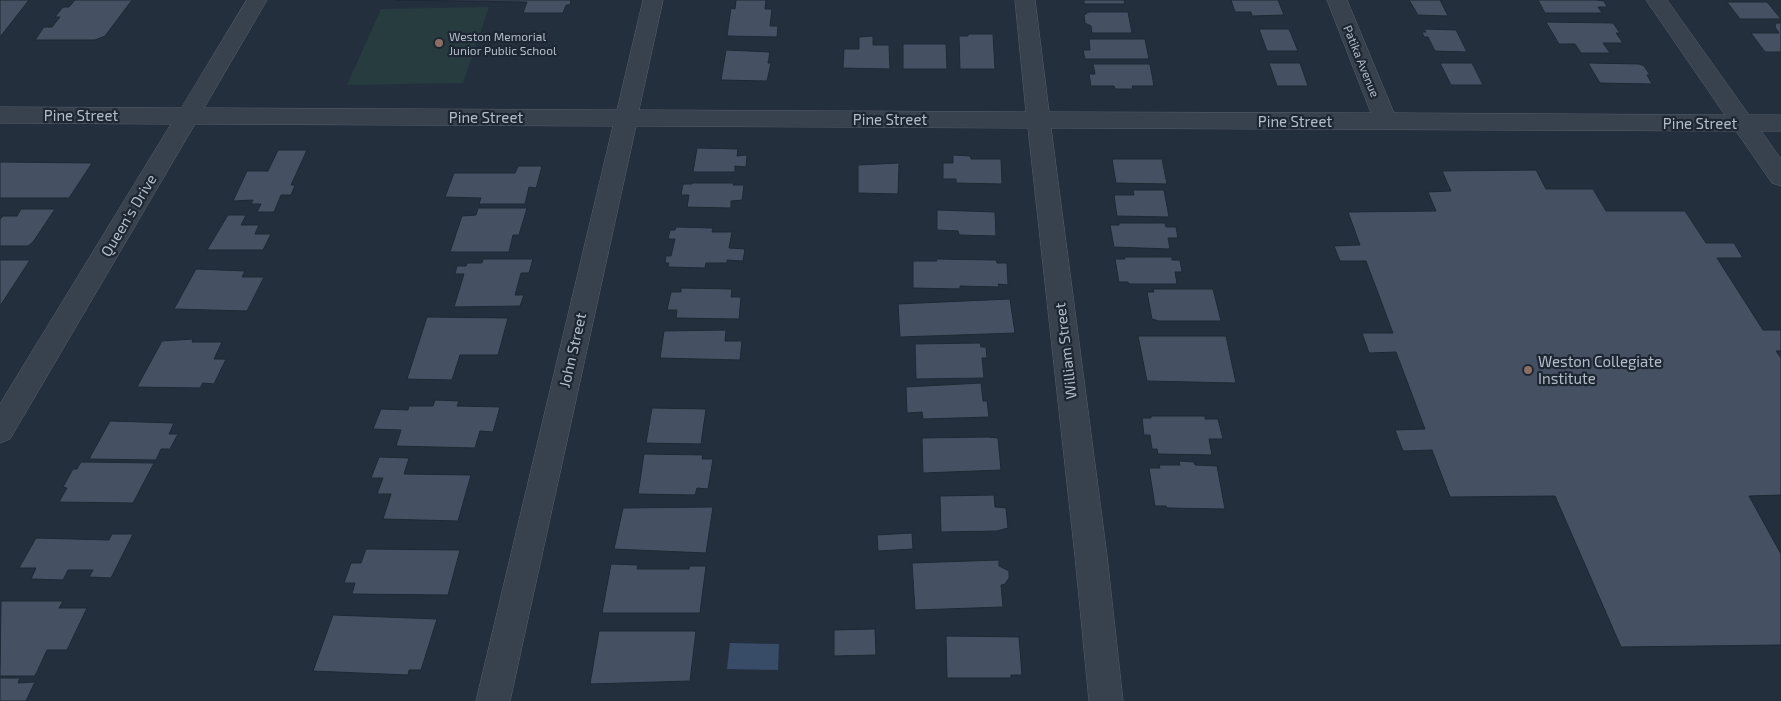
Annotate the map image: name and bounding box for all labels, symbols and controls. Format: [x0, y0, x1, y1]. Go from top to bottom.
street label: Patika Avenue [1341, 23, 1383, 99]
place label: Weston Memorial Junior Public School [449, 29, 557, 57]
marker: Weston Memorial Junior Public School [433, 37, 445, 49]
street label: Pine Street [44, 106, 118, 124]
street label: Pine Street [449, 108, 523, 126]
street label: Pine Street [853, 110, 927, 128]
street label: Pine Street [1258, 112, 1332, 130]
street label: Pine Street [1663, 114, 1737, 132]
street label: Queen's Drive [96, 171, 161, 260]
street label: William Street [1050, 301, 1080, 400]
street label: John Street [555, 311, 589, 389]
place label: Weston Collegiate Institute [1538, 352, 1662, 387]
marker: Weston Collegiate Institute [1522, 364, 1534, 376]

